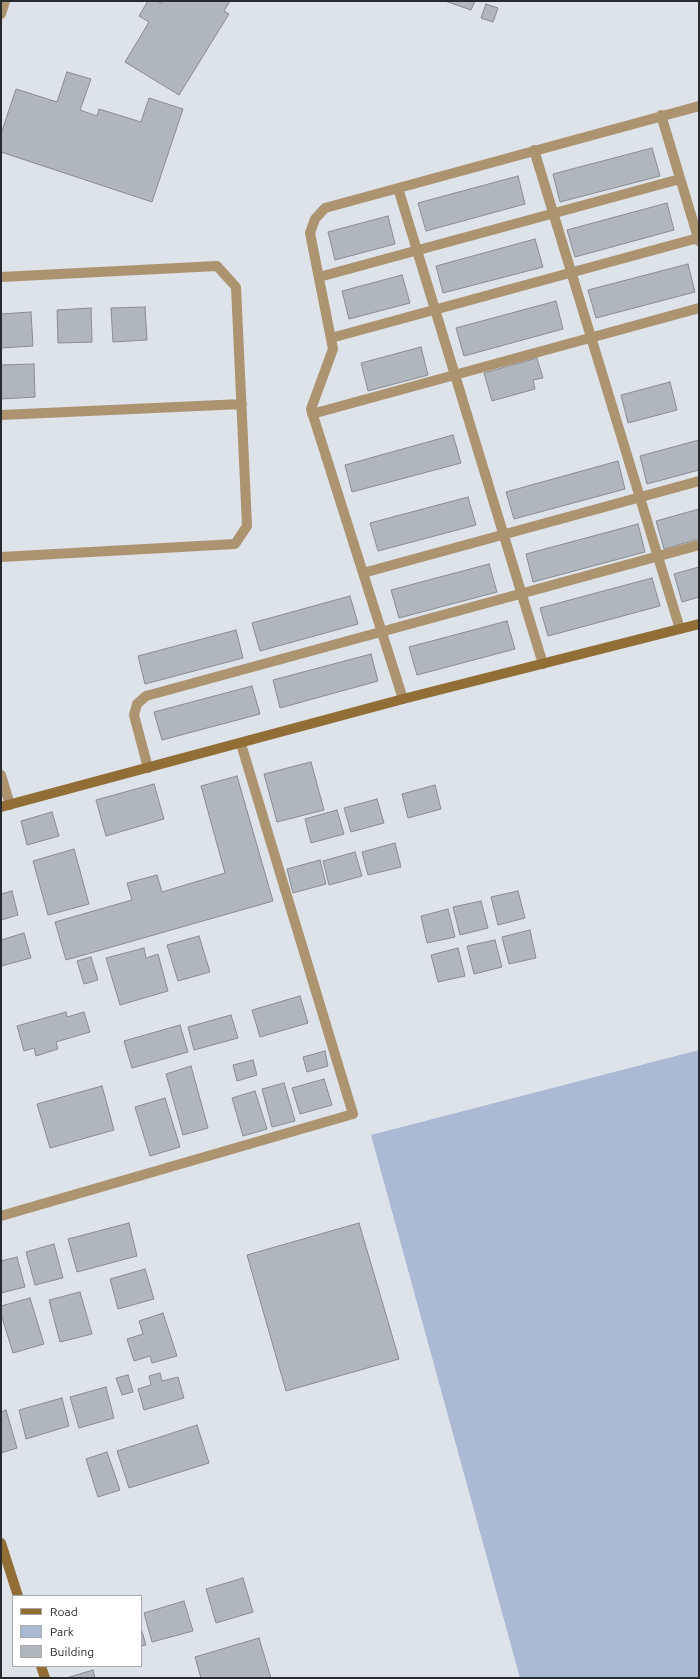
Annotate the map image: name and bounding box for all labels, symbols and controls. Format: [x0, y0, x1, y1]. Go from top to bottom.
legend [12, 1595, 142, 1667]
text: Road [50, 1605, 78, 1618]
text: Park [50, 1625, 74, 1638]
text: Building [50, 1645, 94, 1658]

